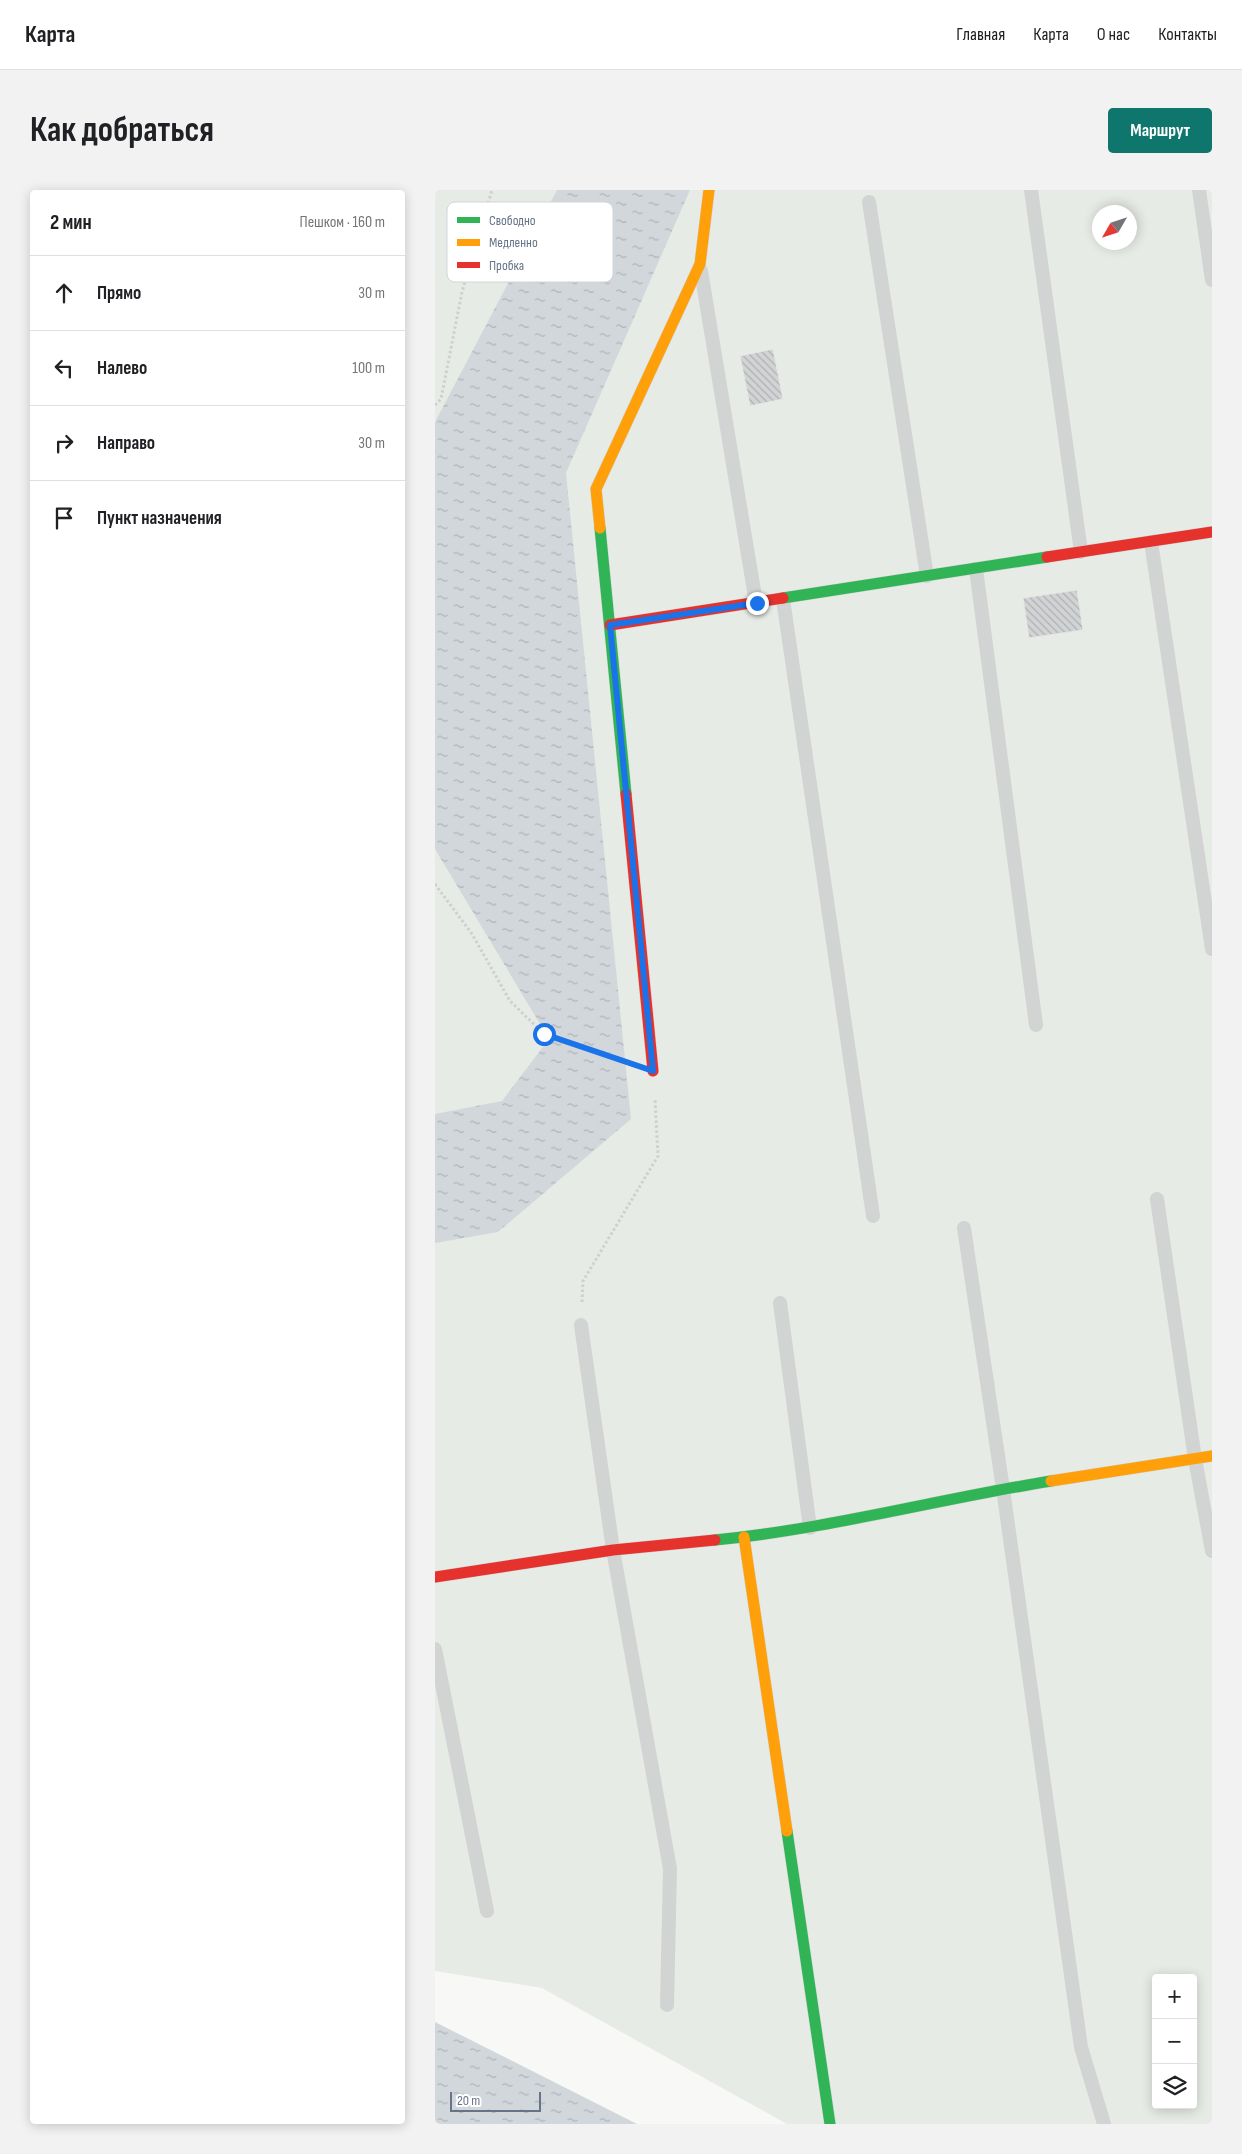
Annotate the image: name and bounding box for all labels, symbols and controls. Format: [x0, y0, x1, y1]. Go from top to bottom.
text: Карта [25, 20, 75, 49]
text: Главная [956, 24, 1005, 45]
text: Карта [1033, 24, 1069, 45]
text: О нас [1097, 24, 1130, 45]
text: Контакты [1158, 24, 1217, 45]
button: Маршрут [1108, 108, 1212, 153]
text: Как добраться [30, 109, 214, 152]
legend [447, 202, 613, 282]
north arrow [1092, 205, 1137, 250]
text: 2 мин [50, 210, 92, 235]
text: Свободно [489, 212, 536, 229]
text: Пешком · 160 m [300, 213, 385, 232]
text: Медленно [489, 234, 538, 251]
text: Пробка [489, 257, 524, 274]
icon: ahead [50, 279, 78, 307]
text: Прямо [97, 282, 141, 305]
text: 30 m [358, 284, 385, 303]
icon: left [50, 354, 78, 382]
text: Налево [97, 357, 147, 380]
text: 100 m [352, 359, 385, 378]
icon: right [50, 429, 78, 457]
text: Направо [97, 432, 155, 455]
text: 30 m [358, 434, 385, 453]
icon: arrive [50, 504, 78, 532]
text: Пункт назначения [97, 507, 222, 530]
route end [746, 592, 769, 615]
route start [533, 1023, 556, 1046]
map controls [1152, 1974, 1197, 2109]
button: + [1152, 1974, 1197, 2019]
button: − [1152, 2019, 1197, 2064]
button: layers [1152, 2064, 1197, 2109]
scale bar [450, 2089, 541, 2112]
text: 20 m [457, 2092, 480, 2109]

